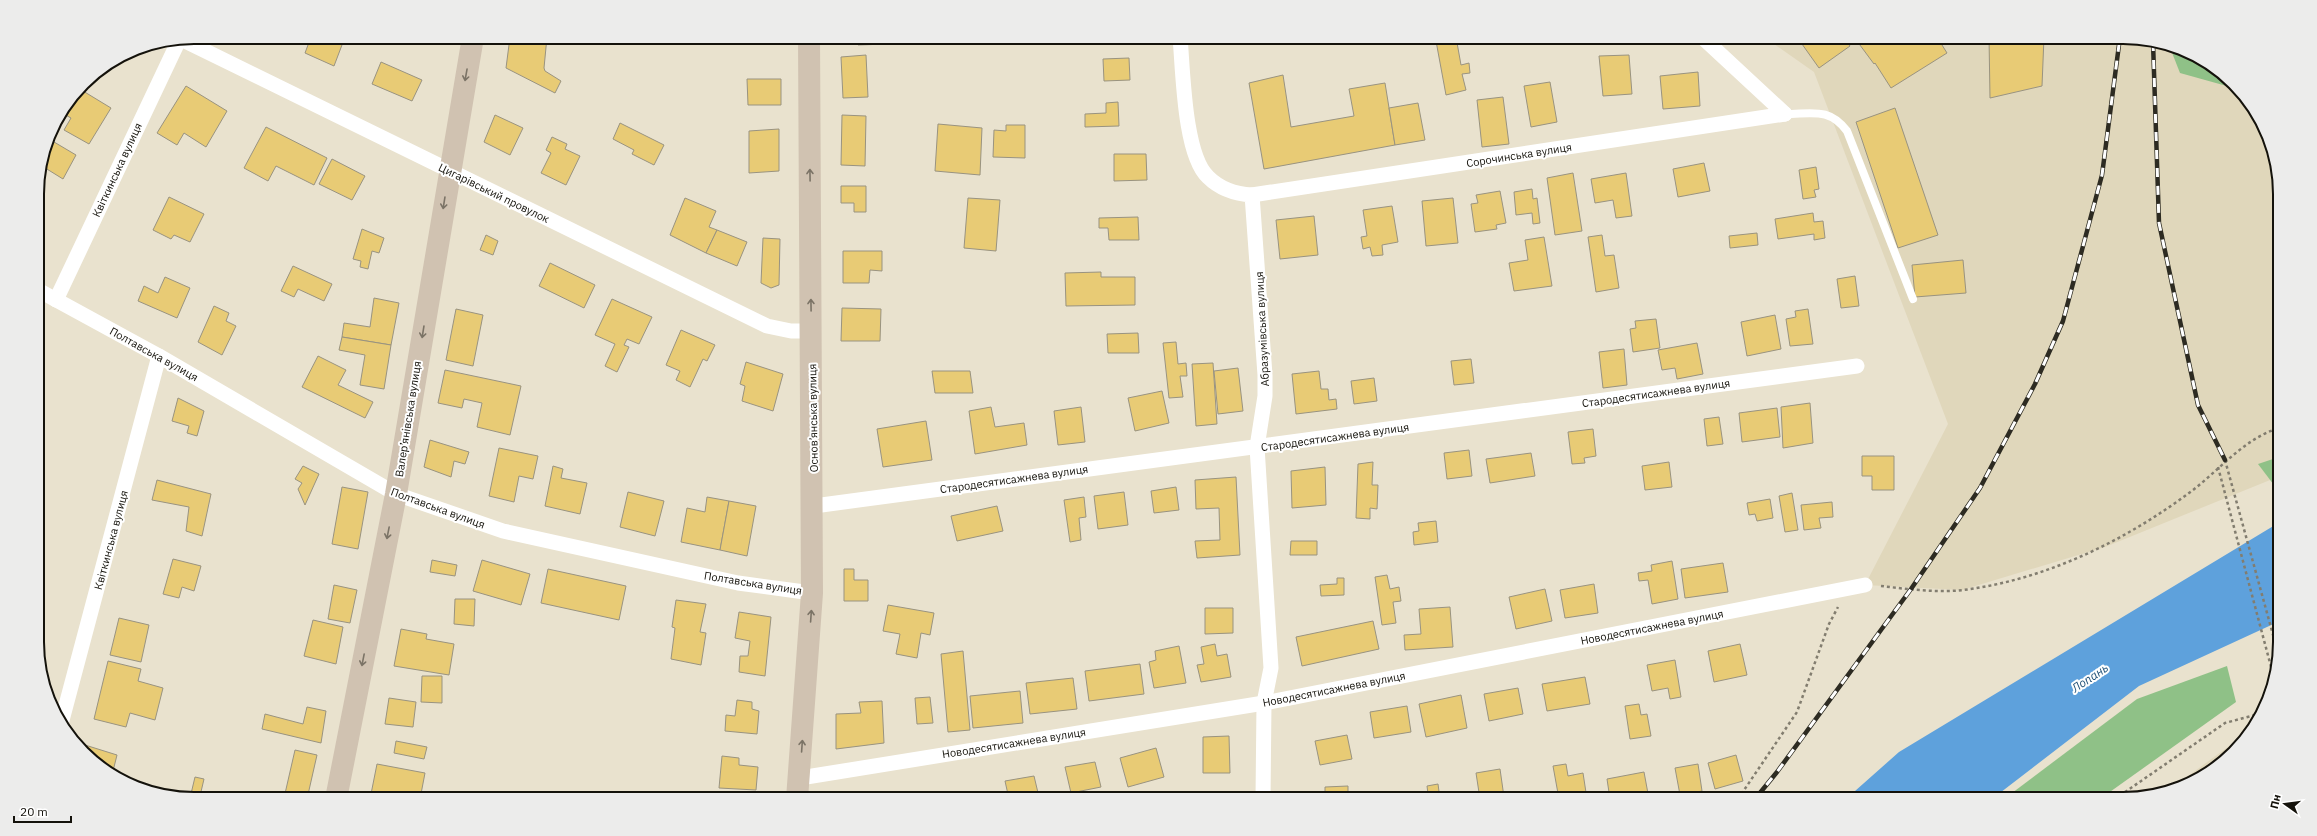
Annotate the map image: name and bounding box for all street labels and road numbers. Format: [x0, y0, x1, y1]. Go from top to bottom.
street label: Квіткинська вулиця [89, 121, 145, 219]
street label: Сорочинська вулиця [1465, 140, 1573, 170]
street label: Цигарівський провулок [436, 160, 552, 226]
street label: Абразумівська вулиця [1252, 271, 1272, 387]
street label: Полтавська вулиця [107, 324, 201, 384]
street label: Валер’янівська вулиця [392, 360, 424, 478]
street label: Основ’янська вулиця [805, 364, 821, 472]
street label: Стародесятисажнева вулиця [1581, 376, 1731, 410]
street label: Стародесятисажнева вулиця [1260, 420, 1410, 454]
street label: Стародесятисажнева вулиця [939, 462, 1089, 496]
street label: Полтавська вулиця [389, 484, 487, 532]
street label: Квіткинська вулиця [91, 489, 131, 591]
street label: Полтавська вулиця [703, 568, 803, 598]
street label: Новодесятисажнева вулиця [1579, 606, 1725, 648]
street label: Новодесятисажнева вулиця [1261, 668, 1407, 710]
street label: Новодесятисажнева вулиця [941, 725, 1087, 761]

